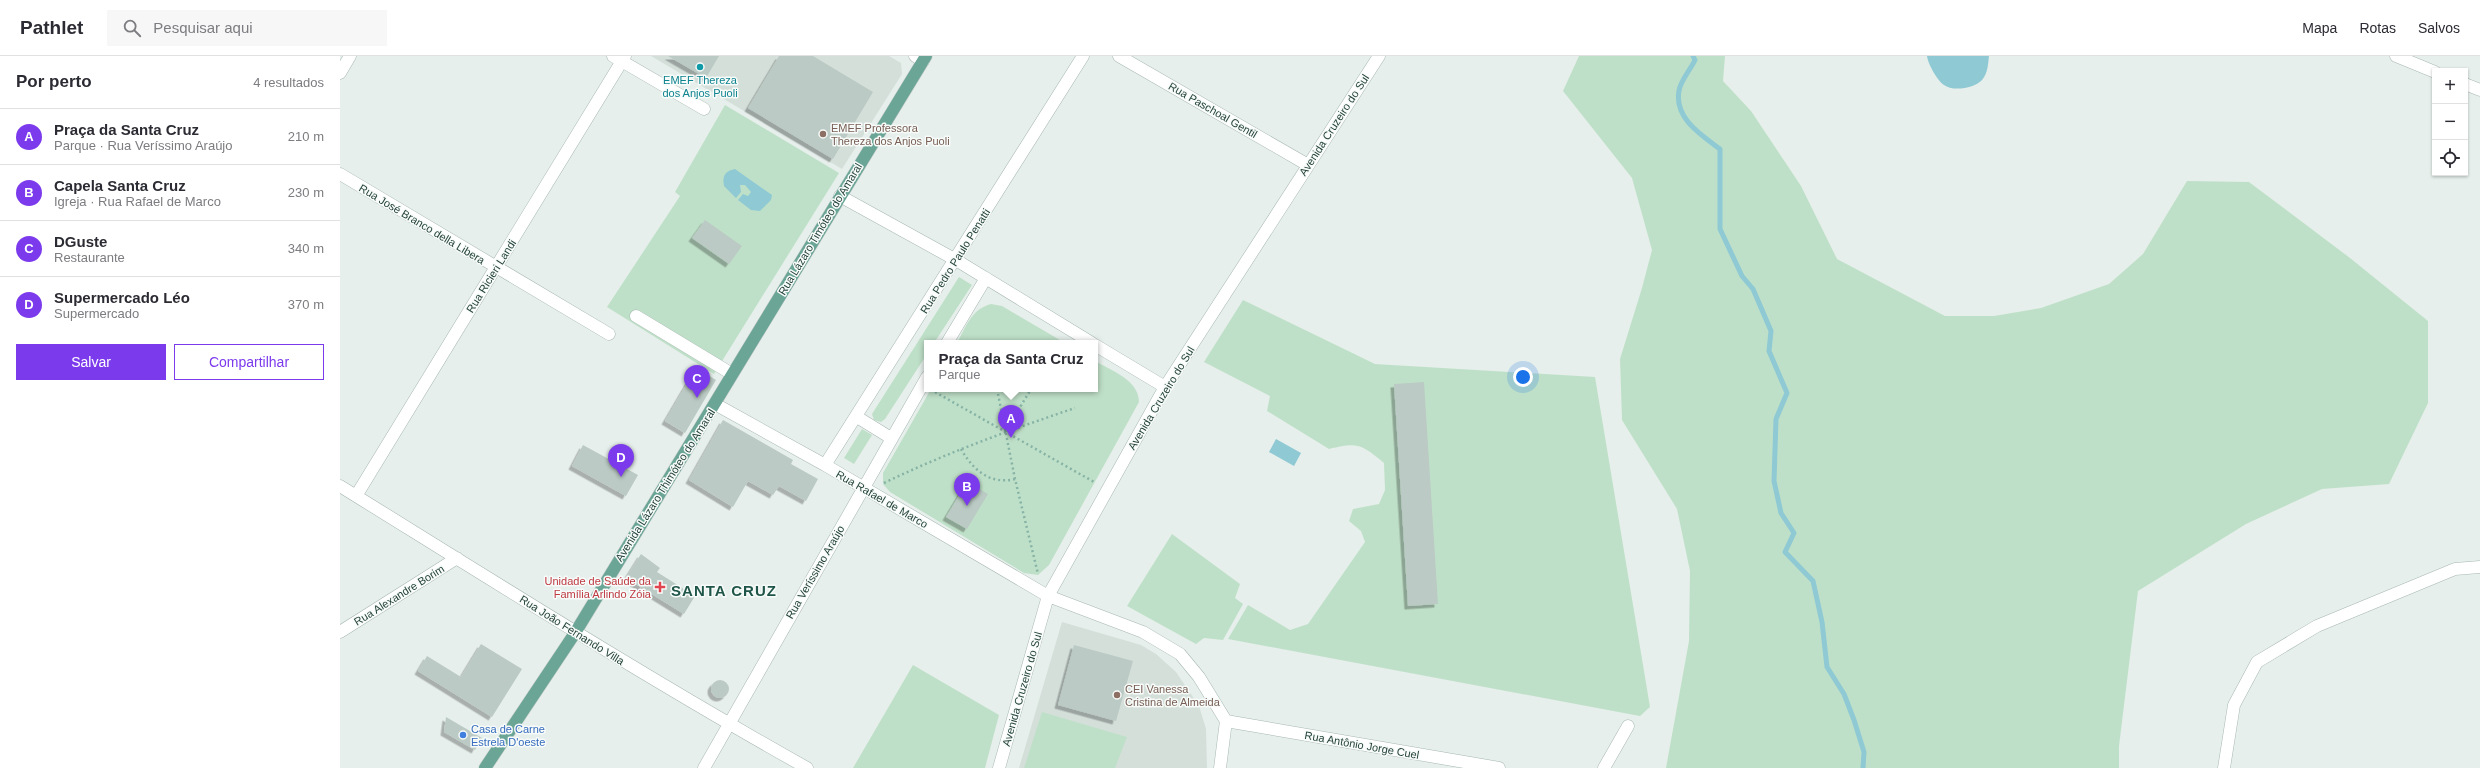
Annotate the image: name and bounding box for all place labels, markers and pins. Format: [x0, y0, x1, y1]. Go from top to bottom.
marker: EMEF Thereza dos Anjos Puoli [695, 62, 705, 72]
place label: EMEF Thereza dos Anjos Puoli [662, 74, 738, 99]
place label: EMEF Professora Thereza dos Anjos Puoli [831, 122, 950, 147]
marker: EMEF Professora Thereza dos Anjos Puoli [818, 129, 828, 139]
pin: C [684, 365, 710, 398]
pin: A [998, 405, 1024, 438]
pin: D [608, 444, 634, 477]
pin: B [954, 473, 980, 506]
place label: Unidade de Saúde da Família Arlindo Zóia [545, 575, 652, 600]
marker: Unidade de Saúde da Família Arlindo Zóia [654, 581, 666, 593]
place label: CEI Vanessa Cristina de Almeida [1125, 683, 1221, 708]
marker: CEI Vanessa Cristina de Almeida [1112, 690, 1122, 700]
place label: Casa de Carne Estrela D'oeste [471, 723, 545, 748]
marker: Casa de Carne Estrela D'oeste [458, 730, 468, 740]

